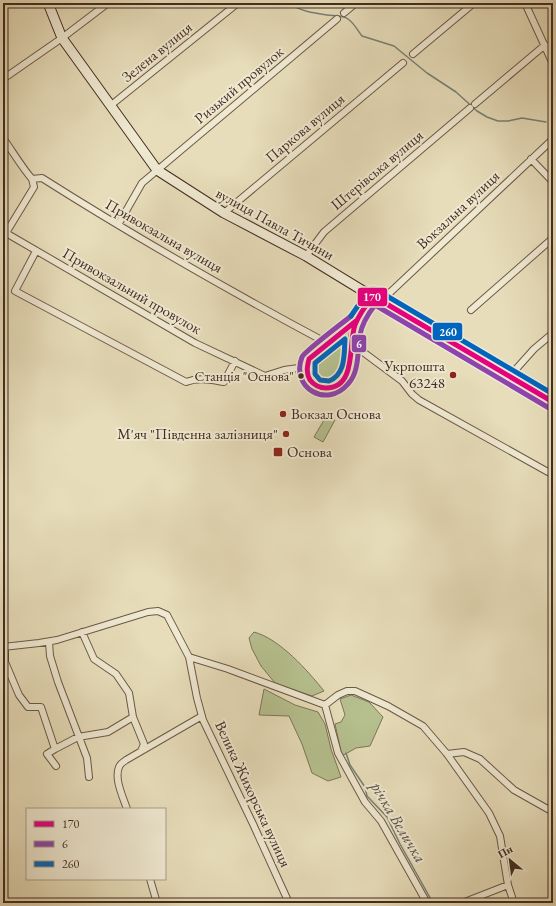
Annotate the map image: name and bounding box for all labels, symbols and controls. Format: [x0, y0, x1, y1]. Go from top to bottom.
street label: Зелена вулиця [118, 17, 196, 86]
street label: Ризький провулок [190, 42, 287, 127]
street label: Паркова вулиця [261, 89, 348, 166]
street label: Штерівська вулиця [327, 125, 427, 214]
street label: Вокзальна вулиця [412, 166, 503, 253]
street label: вулиця Павла Тичини [213, 183, 338, 264]
street label: Привокзальна вулиця [102, 194, 227, 277]
street label: Привокзальний провулок [59, 243, 205, 338]
line badge: 170 [357, 287, 388, 307]
text: 170 [363, 290, 381, 304]
line badge: 260 [432, 322, 463, 341]
text: 260 [439, 325, 457, 339]
line badge: 6 [351, 334, 367, 353]
text: 6 [356, 337, 362, 351]
place label: Укрпошта 63248 [383, 356, 445, 392]
place label: Станція "Основа" [195, 367, 294, 385]
marker: Укрпошта 63248 [448, 370, 458, 380]
marker: Станція "Основа" [296, 371, 306, 381]
place label: Вокзал Основа [291, 404, 381, 423]
marker: Вокзал Основа [278, 409, 288, 419]
place label: М'яч "Південна залізниця" [117, 424, 278, 443]
marker: М'яч "Південна залізниця" [281, 429, 291, 439]
place label: Основа [287, 442, 332, 461]
marker: Основа [272, 446, 284, 458]
street label: Велика Жихорська вулиця [211, 718, 296, 870]
water label: річка Величка [365, 776, 431, 867]
legend [26, 808, 166, 880]
text: 170 [62, 816, 80, 832]
text: 6 [62, 836, 68, 852]
north arrow [490, 840, 530, 880]
text: Пн [495, 841, 516, 861]
text: 260 [62, 856, 80, 872]

